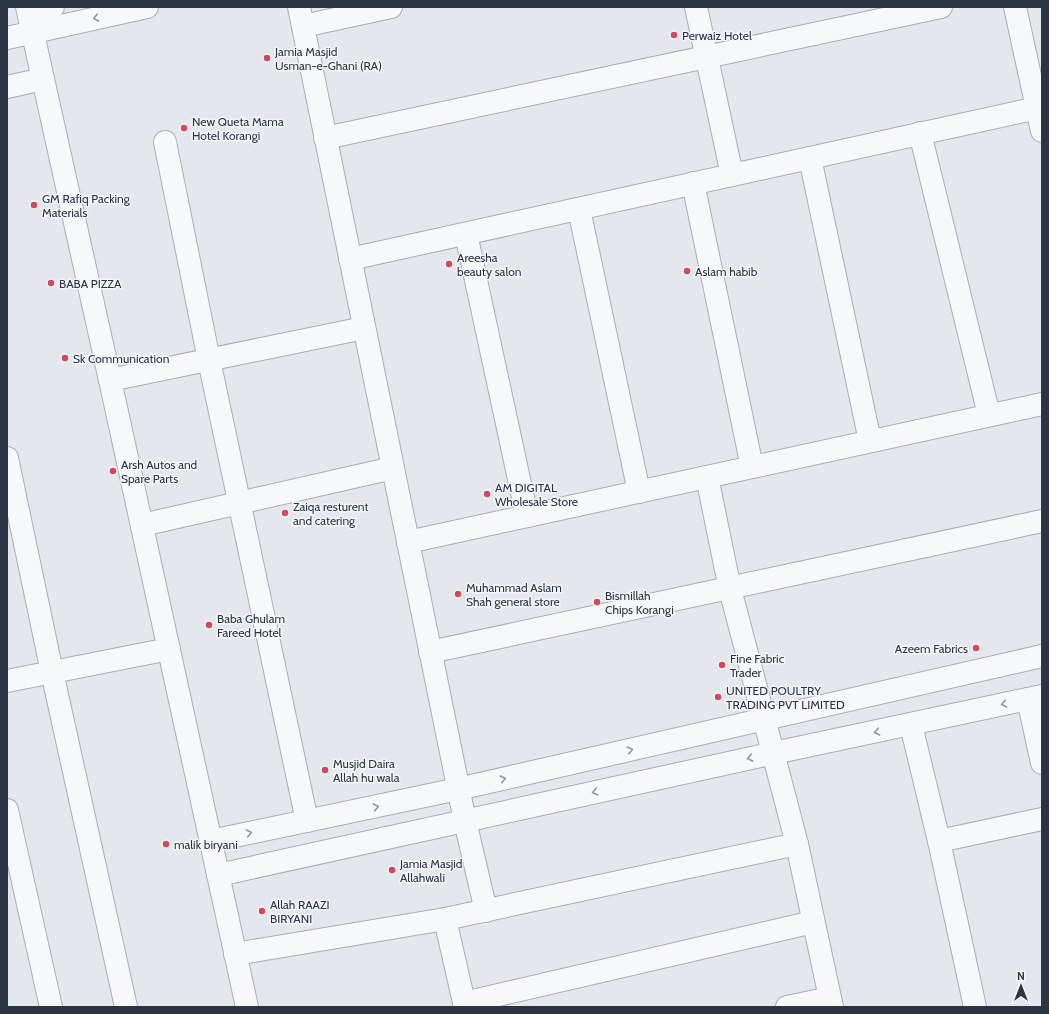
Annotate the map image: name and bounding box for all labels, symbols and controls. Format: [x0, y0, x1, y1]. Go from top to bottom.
one-way arrow [92, 14, 99, 22]
place label: Perwaiz Hotel [682, 28, 752, 43]
marker: Perwaiz Hotel [669, 30, 679, 40]
place label: Jamia Masjid Usman-e-Ghani (RA) [274, 44, 382, 73]
marker: Jamia Masjid Usman-e-Ghani (RA) [262, 53, 272, 63]
place label: New Queta Mama Hotel Korangi [192, 114, 284, 143]
marker: New Queta Mama Hotel Korangi [179, 123, 189, 133]
place label: GM Rafiq Packing Materials [42, 191, 131, 220]
marker: GM Rafiq Packing Materials [29, 200, 39, 210]
place label: Areesha beauty salon [457, 250, 522, 279]
marker: Areesha beauty salon [444, 259, 454, 269]
place label: Aslam habib [695, 264, 758, 279]
marker: Aslam habib [682, 266, 692, 276]
place label: BABA PIZZA [59, 276, 122, 291]
marker: BABA PIZZA [46, 278, 56, 288]
place label: Sk Communication [73, 351, 170, 366]
marker: Sk Communication [60, 353, 70, 363]
place label: Arsh Autos and Spare Parts [121, 457, 197, 486]
marker: Arsh Autos and Spare Parts [108, 466, 118, 476]
place label: AM DIGITAL Wholesale Store [495, 480, 578, 509]
marker: AM DIGITAL Wholesale Store [482, 489, 492, 499]
place label: Zaiqa resturent and catering [293, 499, 368, 528]
marker: Zaiqa resturent and catering [280, 508, 290, 518]
place label: Muhammad Aslam Shah general store [466, 580, 562, 609]
place label: Bismillah Chips Korangi [605, 588, 674, 617]
marker: Muhammad Aslam Shah general store [453, 589, 463, 599]
marker: Bismillah Chips Korangi [592, 597, 602, 607]
place label: Baba Ghulam Fareed Hotel [217, 611, 285, 640]
marker: Baba Ghulam Fareed Hotel [204, 620, 214, 630]
place label: Azeem Fabrics [895, 641, 968, 656]
marker: Azeem Fabrics [971, 643, 981, 653]
place label: Fine Fabric Trader [730, 651, 785, 680]
marker: Fine Fabric Trader [717, 660, 727, 670]
place label: UNITED POULTRY TRADING PVT LIMITED [726, 683, 845, 712]
marker: UNITED POULTRY TRADING PVT LIMITED [713, 692, 723, 702]
one-way arrow [1001, 700, 1007, 708]
one-way arrow [874, 727, 880, 735]
one-way arrow [626, 746, 633, 755]
one-way arrow [746, 754, 753, 762]
place label: Musjid Daira Allah hu wala [333, 756, 400, 785]
marker: Musjid Daira Allah hu wala [320, 765, 330, 775]
one-way arrow [500, 776, 506, 784]
one-way arrow [592, 788, 599, 796]
one-way arrow [373, 803, 379, 811]
one-way arrow [246, 830, 252, 838]
place label: malik biryani [174, 837, 238, 852]
marker: malik biryani [161, 839, 171, 849]
place label: Jamia Masjid Allahwali [399, 856, 462, 885]
marker: Jamia Masjid Allahwali [387, 865, 397, 875]
place label: Allah RAAZI BIRYANI [270, 897, 330, 926]
marker: Allah RAAZI BIRYANI [257, 906, 267, 916]
north arrow [1001, 966, 1041, 1006]
text: N [1017, 969, 1025, 983]

